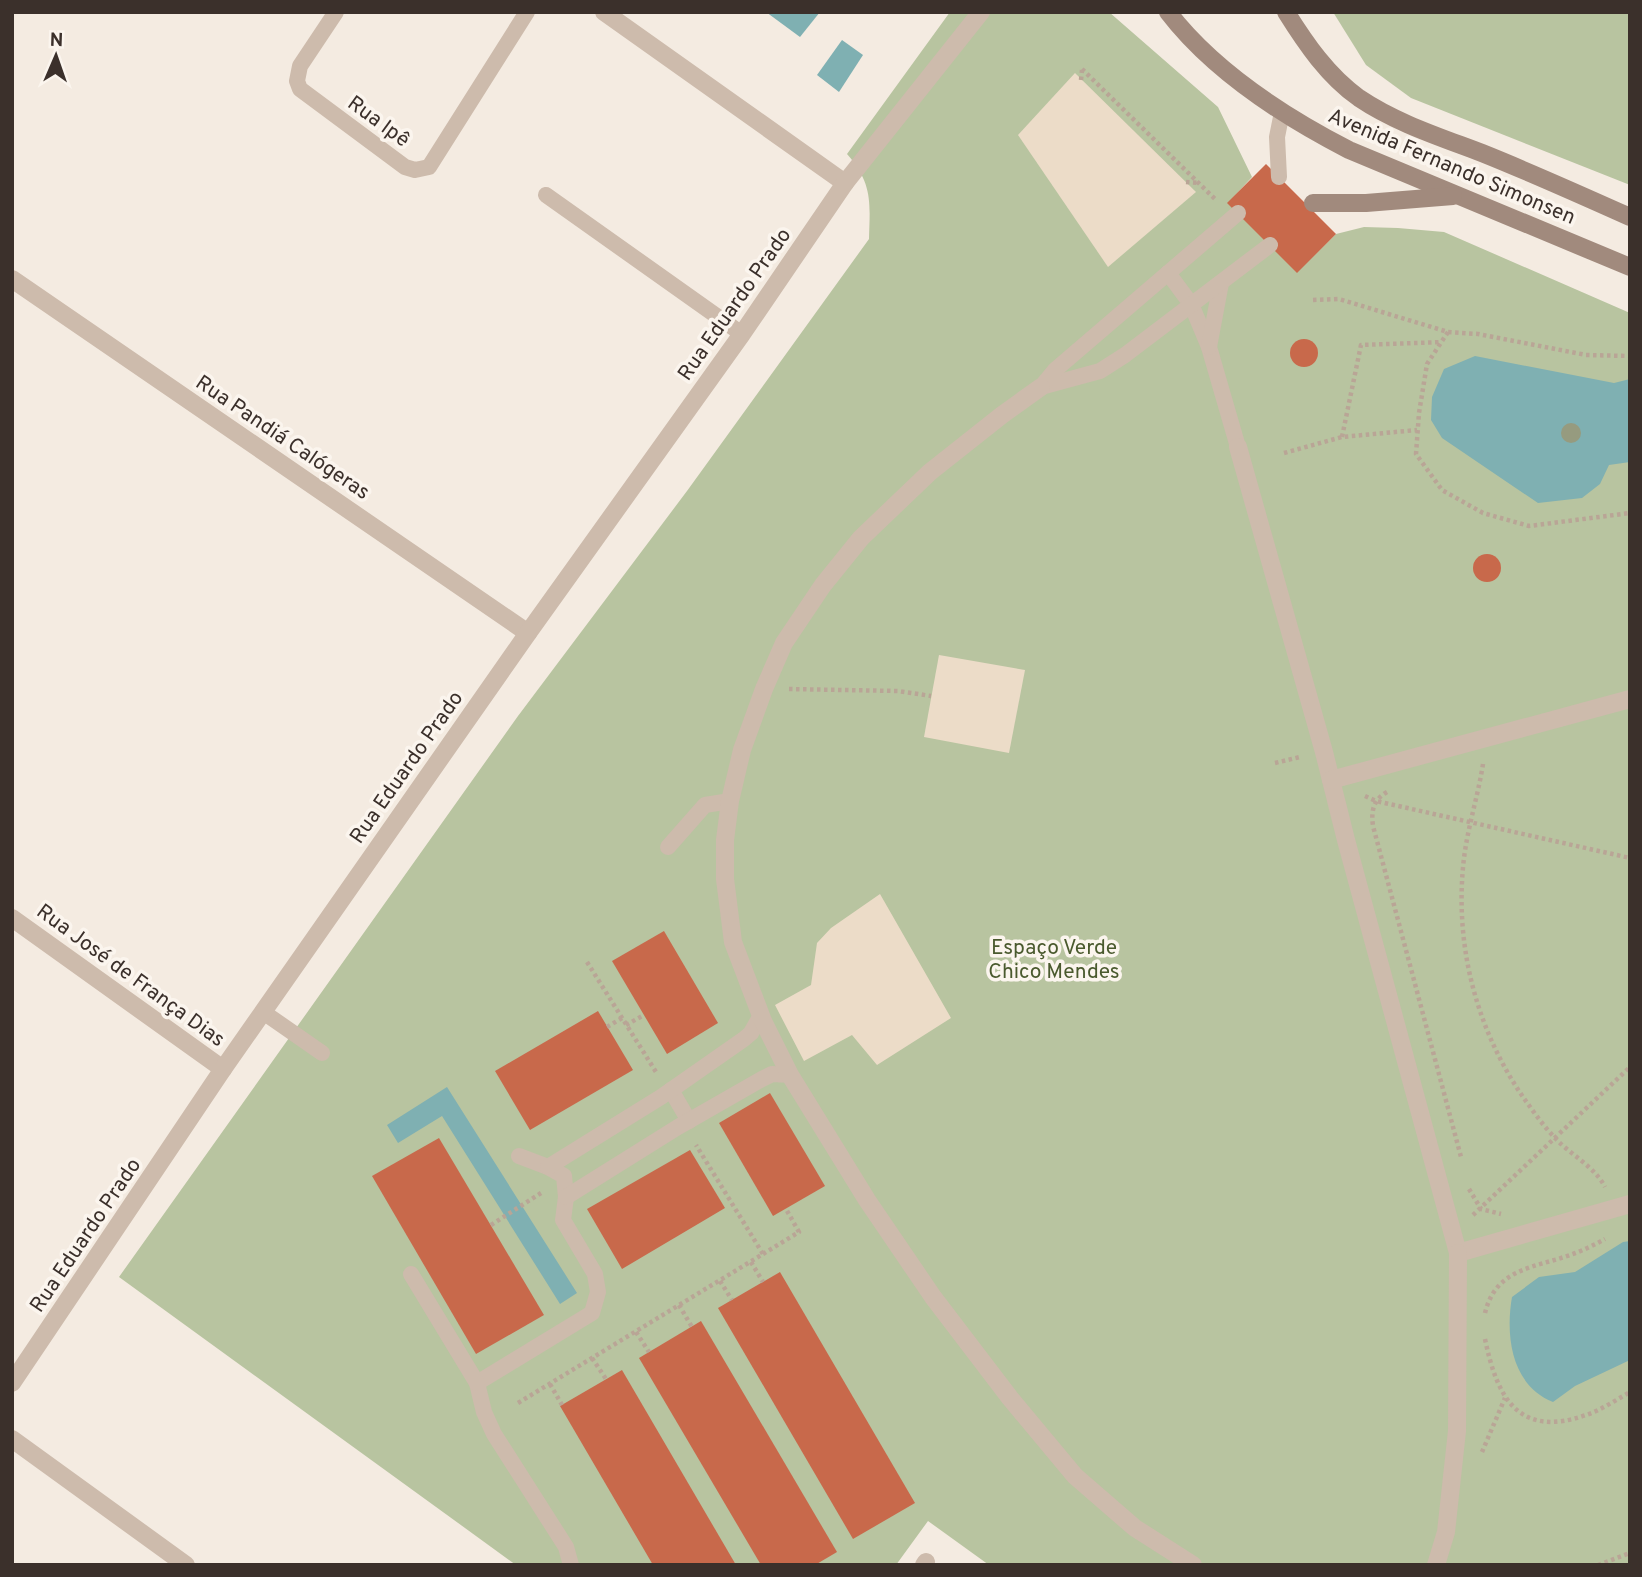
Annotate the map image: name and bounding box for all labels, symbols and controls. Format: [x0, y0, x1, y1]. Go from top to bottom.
north arrow [21, 21, 91, 91]
text: N [49, 29, 64, 53]
street label: Rua Ipê [341, 90, 415, 154]
street label: Avenida Fernando Simonsen [1324, 103, 1579, 232]
street label: Rua Eduardo Prado [672, 223, 798, 387]
street label: Rua Pandiá Calógeras [190, 370, 375, 507]
street label: Rua Eduardo Prado [344, 686, 470, 850]
street label: Rua José de França Dias [30, 899, 230, 1054]
park label: Espaço Verde Chico Mendes [988, 935, 1120, 986]
street label: Rua Eduardo Prado [25, 1153, 148, 1318]

